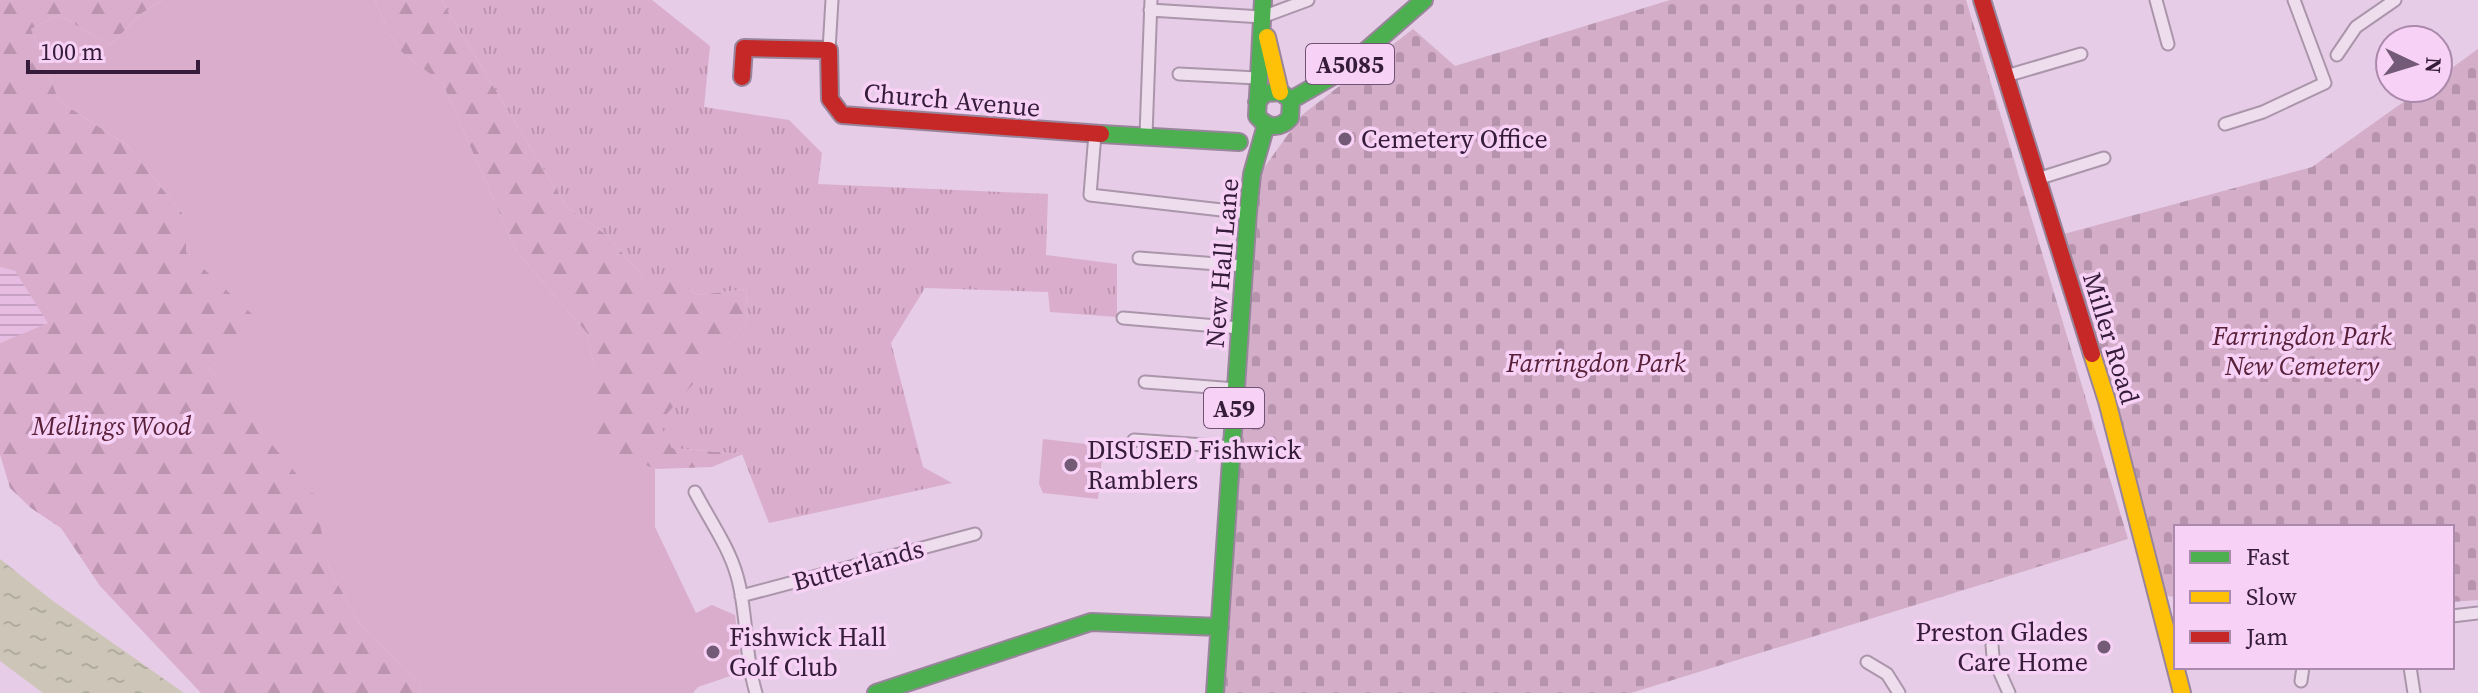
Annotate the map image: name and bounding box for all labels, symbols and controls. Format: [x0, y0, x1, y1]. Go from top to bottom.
scale bar [28, 24, 198, 74]
north arrow [2374, 24, 2454, 104]
text: 100 m [40, 35, 103, 68]
road number: A5085 [1306, 44, 1394, 84]
text: N [2418, 56, 2449, 74]
street label: Church Avenue [862, 74, 1042, 126]
place label: Cemetery Office [1361, 121, 1548, 157]
marker: Cemetery Office [1336, 130, 1354, 148]
street label: New Hall Lane [1197, 177, 1247, 349]
street label: Miller Road [2074, 268, 2148, 408]
park label: Farringdon Park New Cemetery [2211, 318, 2392, 384]
park label: Farringdon Park [1505, 345, 1686, 381]
road number: A59 [1204, 388, 1264, 428]
park label: Mellings Wood [31, 408, 192, 444]
place label: DISUSED Fishwick Ramblers [1087, 432, 1302, 498]
marker: DISUSED Fishwick Ramblers [1062, 456, 1080, 474]
legend [2174, 525, 2454, 669]
street label: Butterlands [788, 530, 928, 600]
text: Fast [2246, 540, 2290, 573]
text: Slow [2246, 580, 2297, 613]
place label: Preston Glades Care Home [1915, 614, 2088, 680]
place label: Fishwick Hall Golf Club [729, 619, 887, 685]
text: Jam [2245, 620, 2288, 653]
marker: Preston Glades Care Home [2095, 638, 2113, 656]
marker: Fishwick Hall Golf Club [704, 643, 722, 661]

